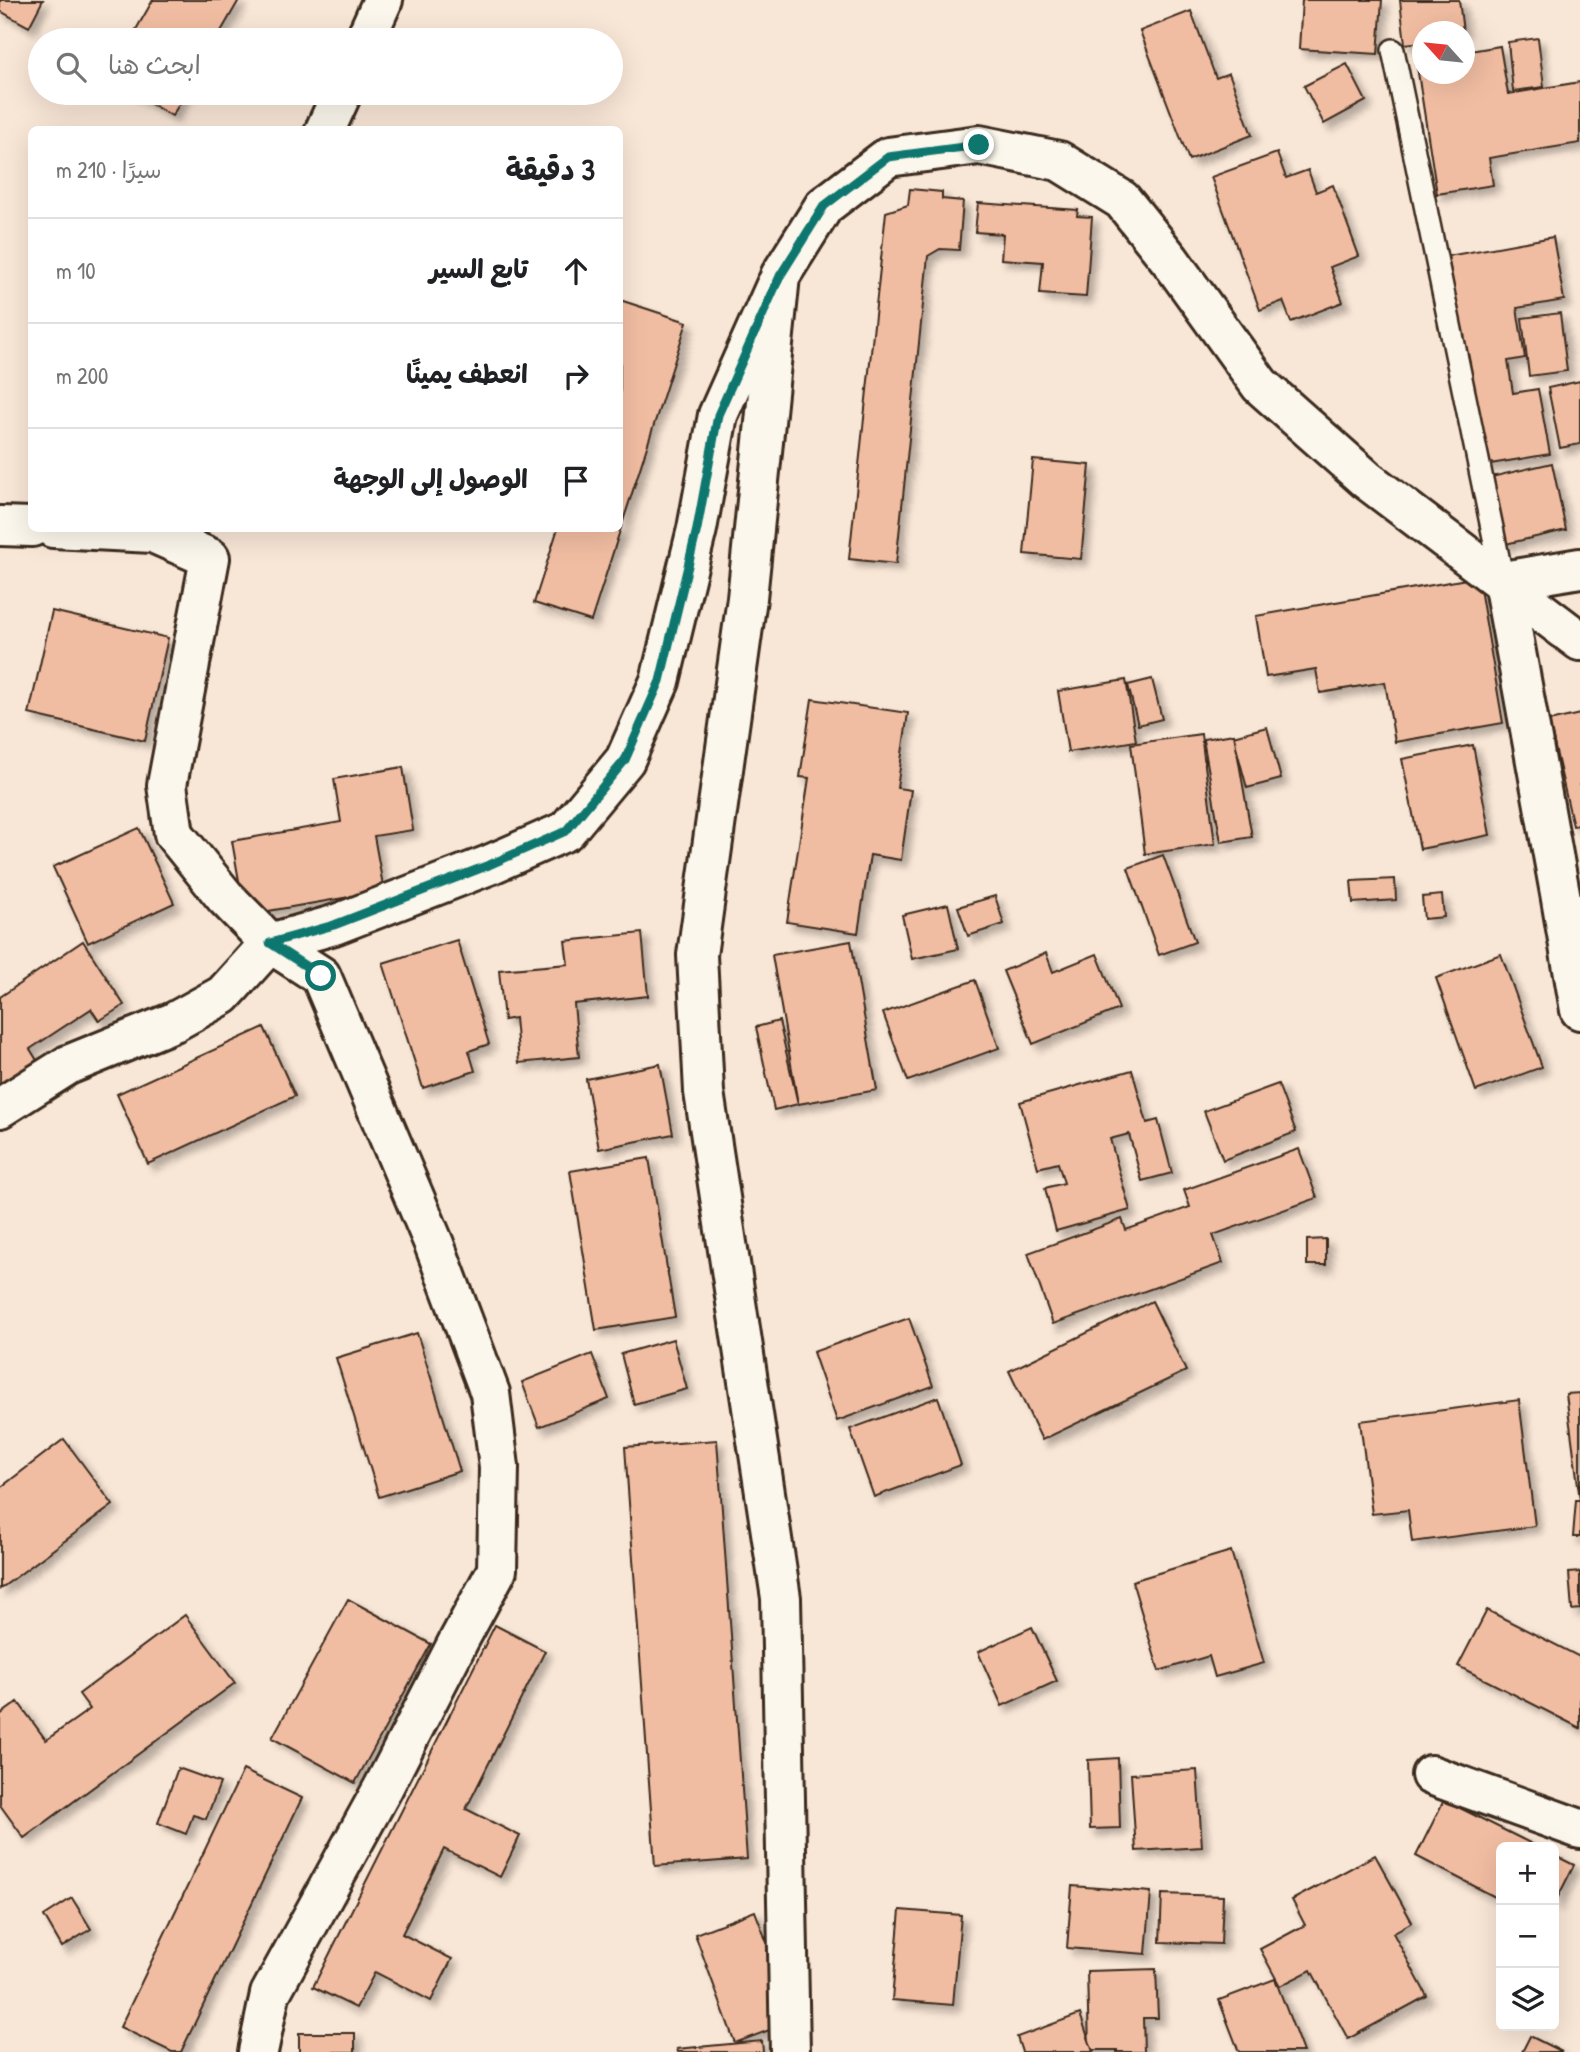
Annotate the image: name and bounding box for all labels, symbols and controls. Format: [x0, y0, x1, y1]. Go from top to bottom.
north arrow [1412, 21, 1475, 84]
search box [28, 28, 623, 105]
text: ابحث هنا [108, 47, 201, 82]
icon: search [52, 48, 90, 86]
route end [963, 129, 994, 160]
text: 3 دقيقة [505, 149, 595, 189]
text: سيرًا · 210 m [56, 154, 162, 185]
text: تابع السير [429, 251, 528, 286]
icon: ahead [557, 252, 595, 290]
text: 10 m [56, 255, 96, 286]
text: انعطف يمينًا [406, 356, 528, 391]
icon: right [557, 357, 595, 395]
text: 200 m [56, 360, 108, 391]
text: الوصول إلى الوجهة [333, 461, 528, 496]
icon: arrive [557, 462, 595, 500]
route start [305, 960, 336, 991]
map controls [1496, 1842, 1559, 2031]
button: + [1496, 1842, 1559, 1905]
button: − [1496, 1905, 1559, 1968]
button: layers [1496, 1968, 1559, 2031]

